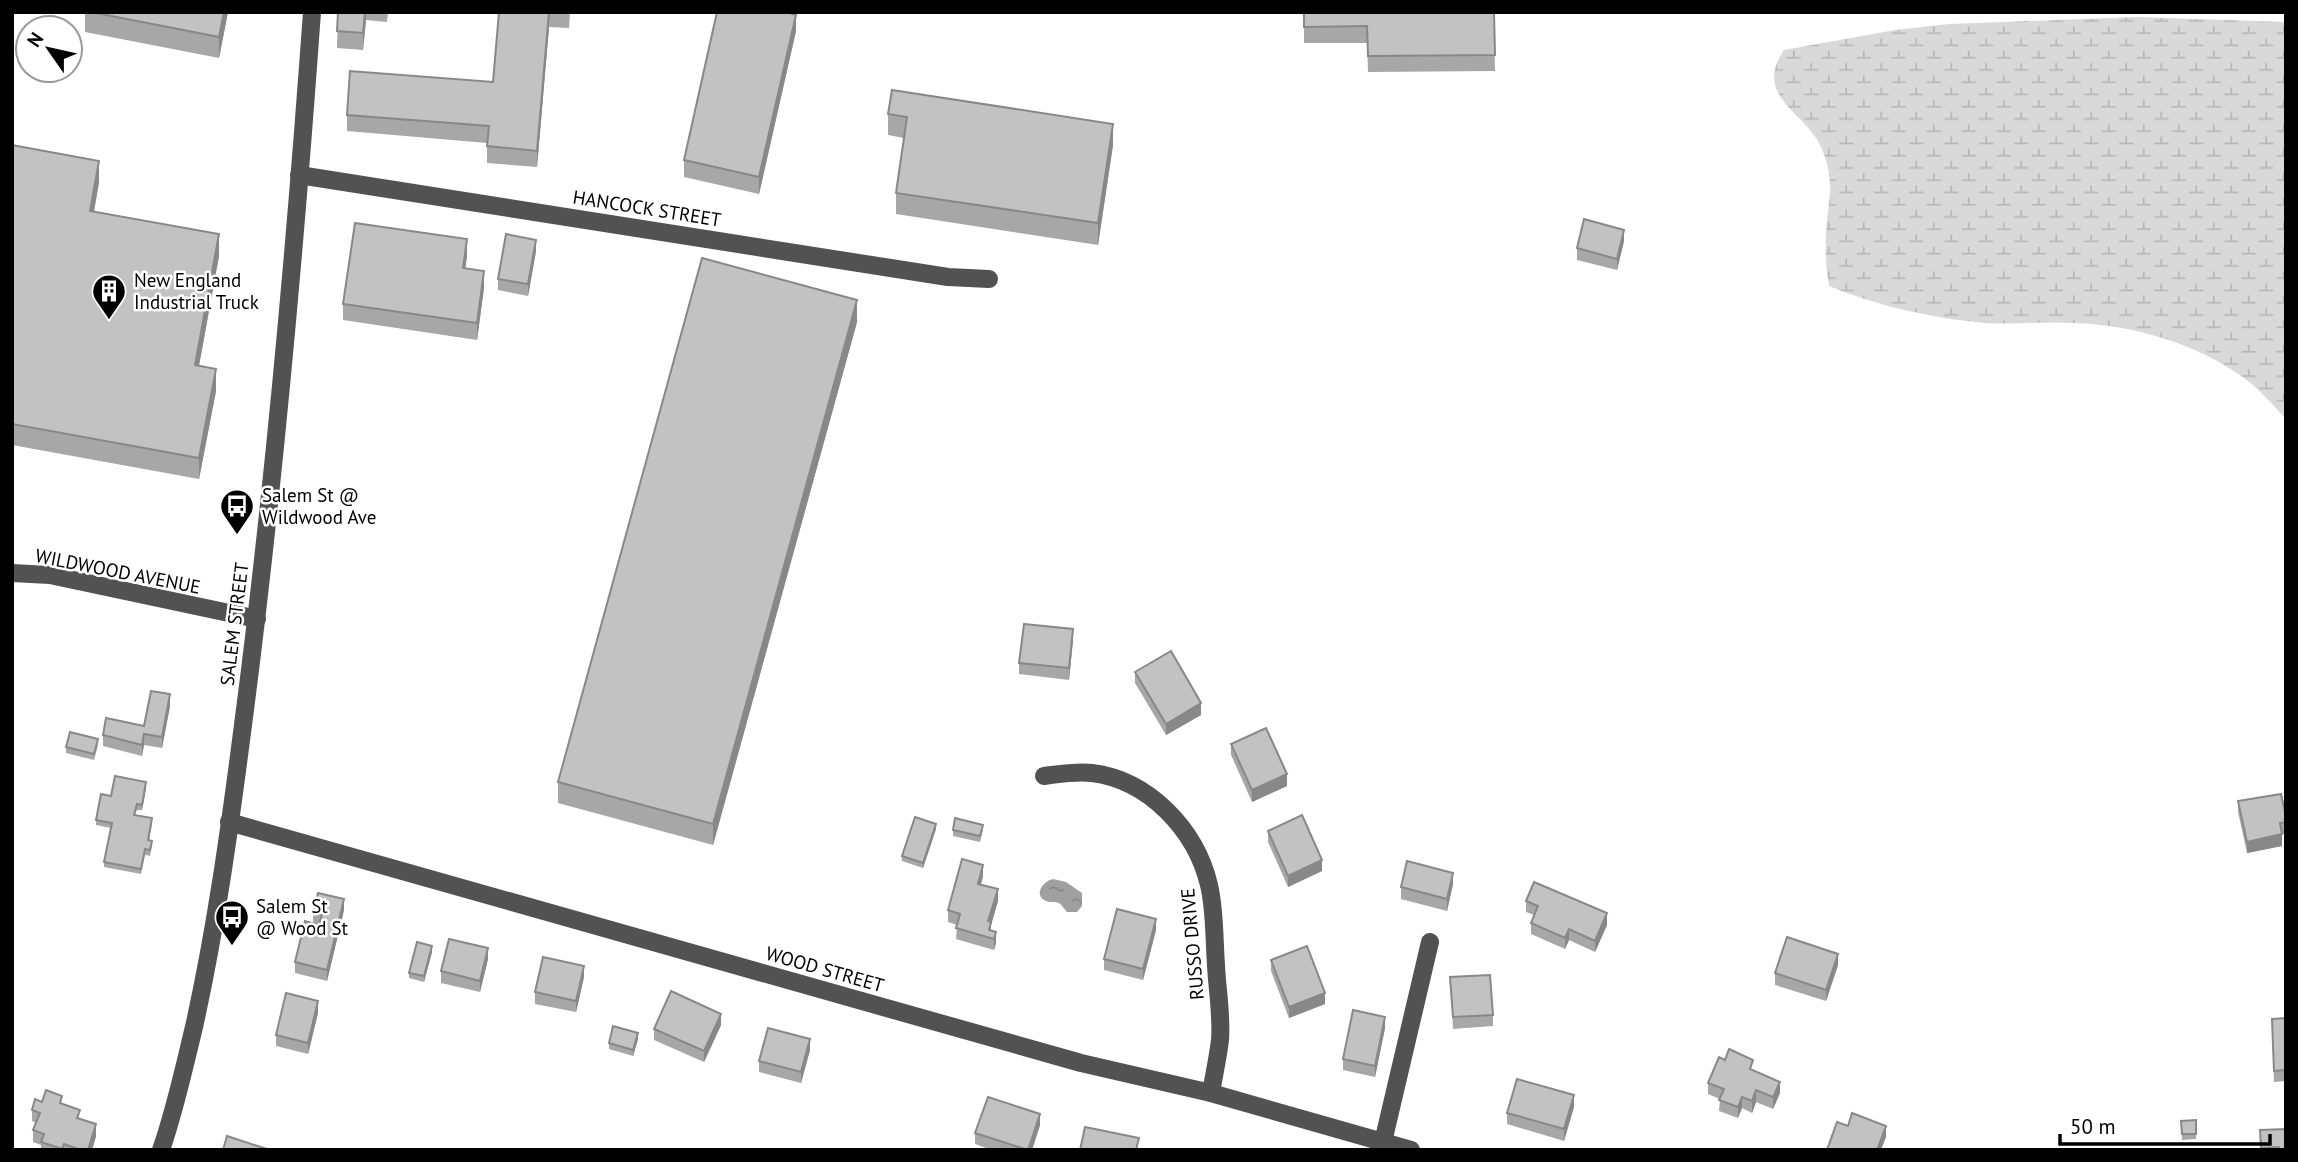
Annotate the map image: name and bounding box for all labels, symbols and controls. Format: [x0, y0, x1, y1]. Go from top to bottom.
north arrow [14, 14, 84, 84]
text: N [21, 28, 48, 51]
street label: HANCOCK STREET [571, 184, 723, 232]
place label: New England Industrial Truck [134, 268, 259, 314]
building icon: New England Industrial Truck [90, 272, 128, 321]
place label: Salem St @ Wildwood Ave [262, 483, 376, 529]
bus stop icon: Salem St @ Wildwood Ave [218, 487, 256, 536]
street label: WILDWOOD AVENUE [33, 543, 203, 599]
street label: SALEM STREET [215, 560, 254, 687]
street label: RUSSO DRIVE [1175, 887, 1209, 1001]
place label: Salem St @ Wood St [256, 894, 349, 940]
bus stop icon: Salem St @ Wood St [213, 898, 251, 947]
street label: WOOD STREET [763, 941, 887, 997]
scale bar [2060, 1102, 2270, 1146]
text: 50 m [2070, 1113, 2116, 1140]

